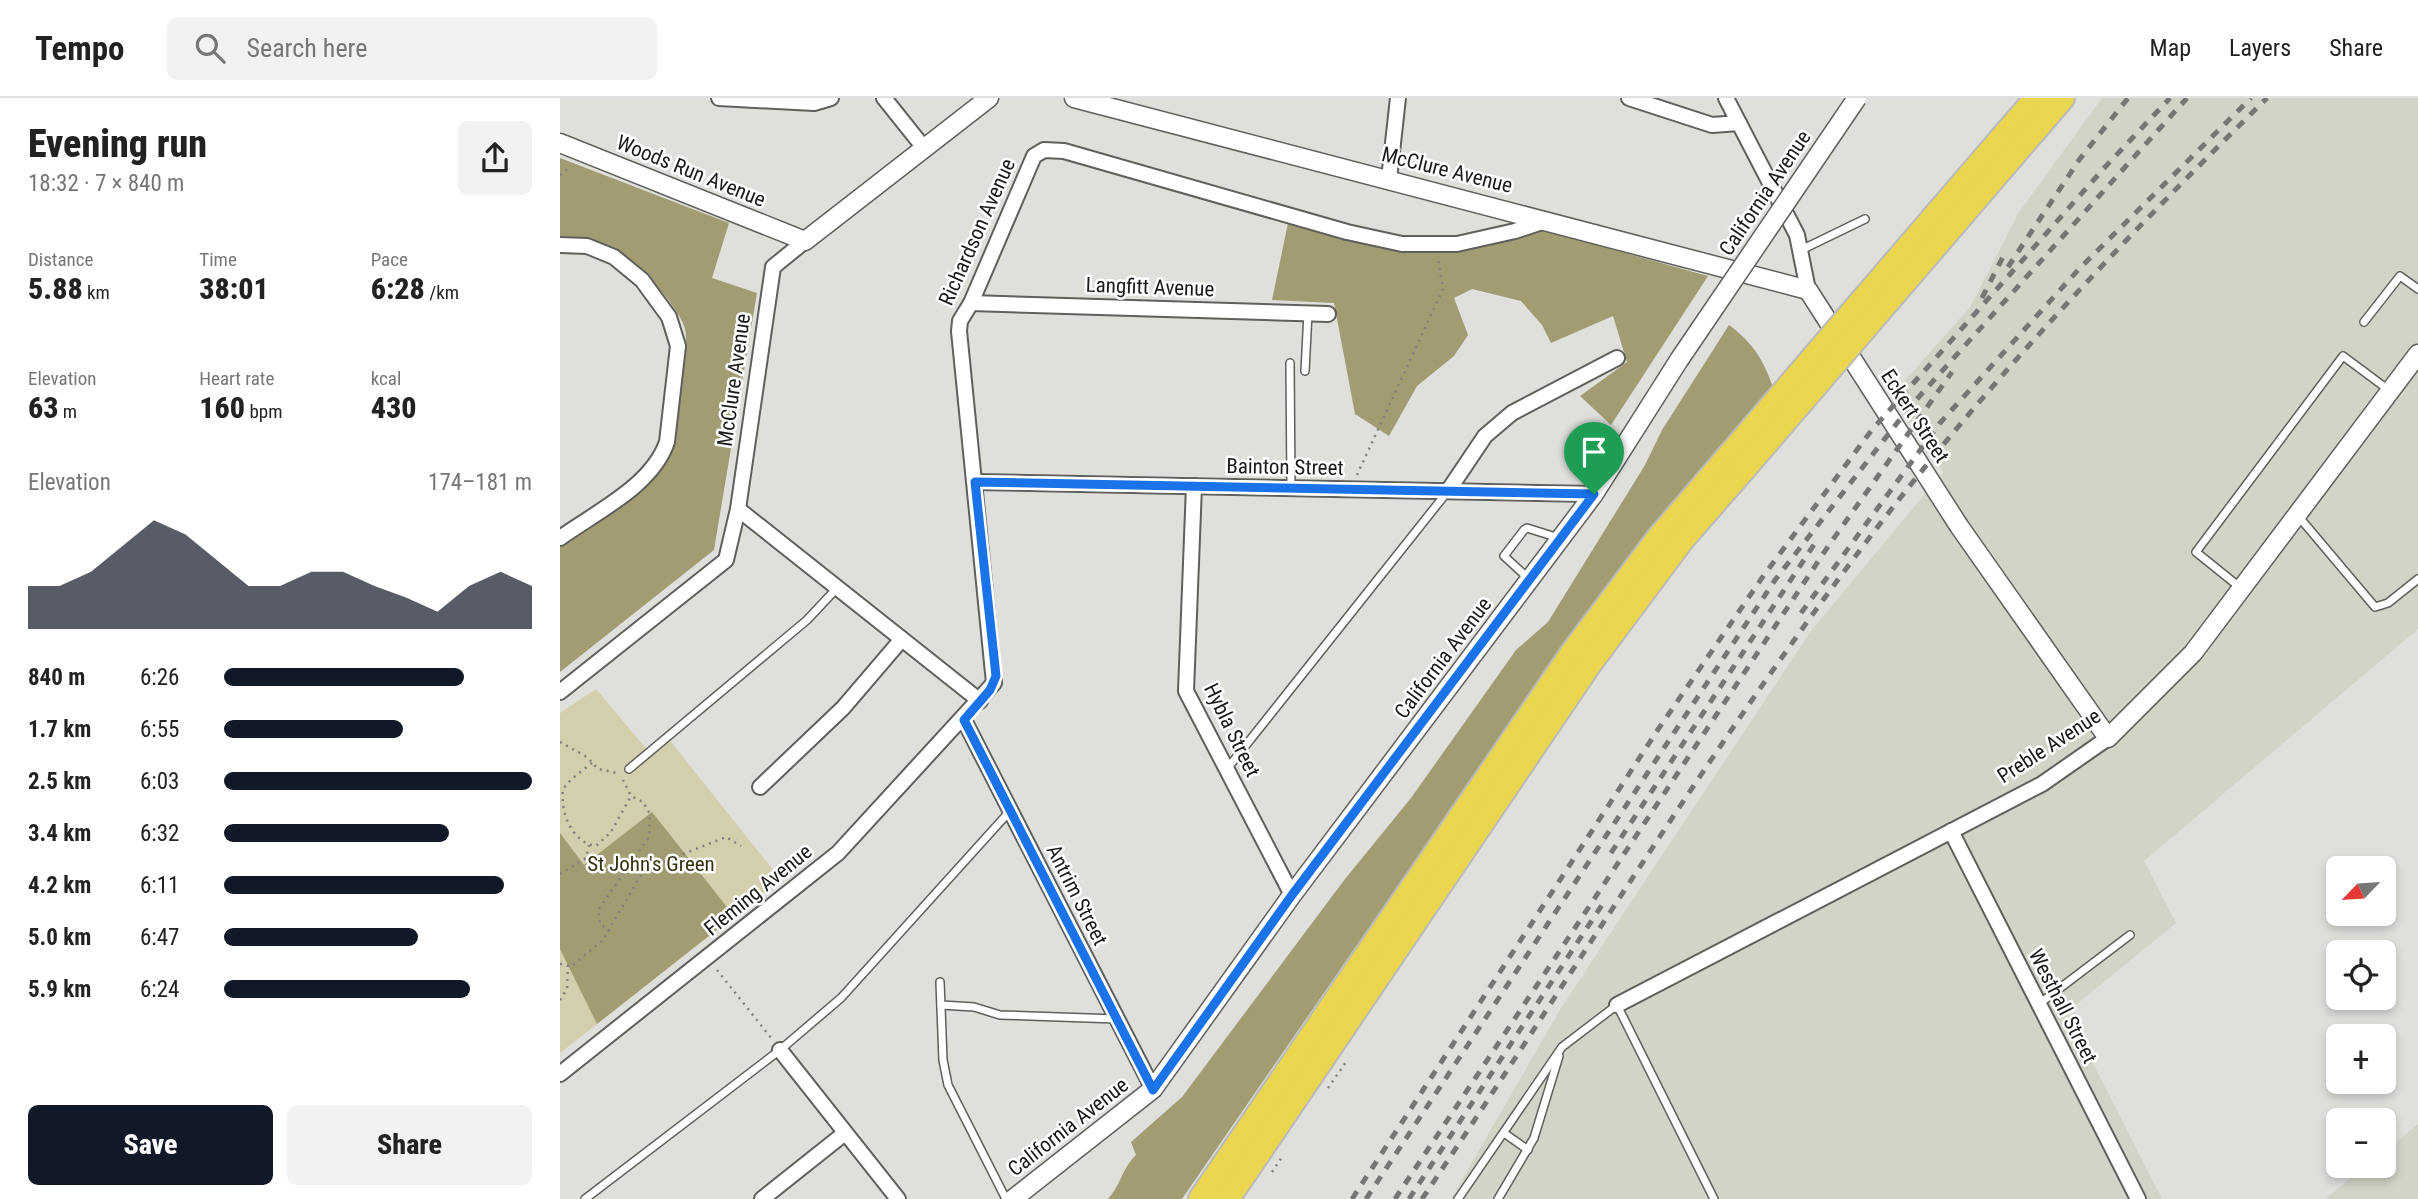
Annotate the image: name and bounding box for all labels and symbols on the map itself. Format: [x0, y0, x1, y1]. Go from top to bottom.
street label: California Avenue [1714, 126, 1816, 260]
street label: Woods Run Avenue [613, 130, 769, 212]
street label: McClure Avenue [1379, 142, 1515, 198]
street label: Richardson Avenue [934, 155, 1020, 309]
street label: Langfitt Avenue [1085, 273, 1215, 301]
street label: McClure Avenue [713, 312, 755, 448]
street label: Eckert Street [1876, 365, 1954, 467]
pin [1564, 422, 1624, 494]
street label: Bainton Street [1226, 454, 1344, 480]
street label: California Avenue [1390, 593, 1496, 723]
street label: Hybla Street [1199, 679, 1265, 781]
street label: Preble Avenue [1993, 704, 2105, 788]
street label: Fleming Avenue [699, 839, 817, 941]
street label: Antrim Street [1041, 841, 1113, 949]
park label: St John's Green [587, 852, 715, 876]
north arrow [2326, 856, 2396, 926]
street label: Westhall Street [2024, 945, 2102, 1067]
street label: California Avenue [1003, 1073, 1133, 1181]

